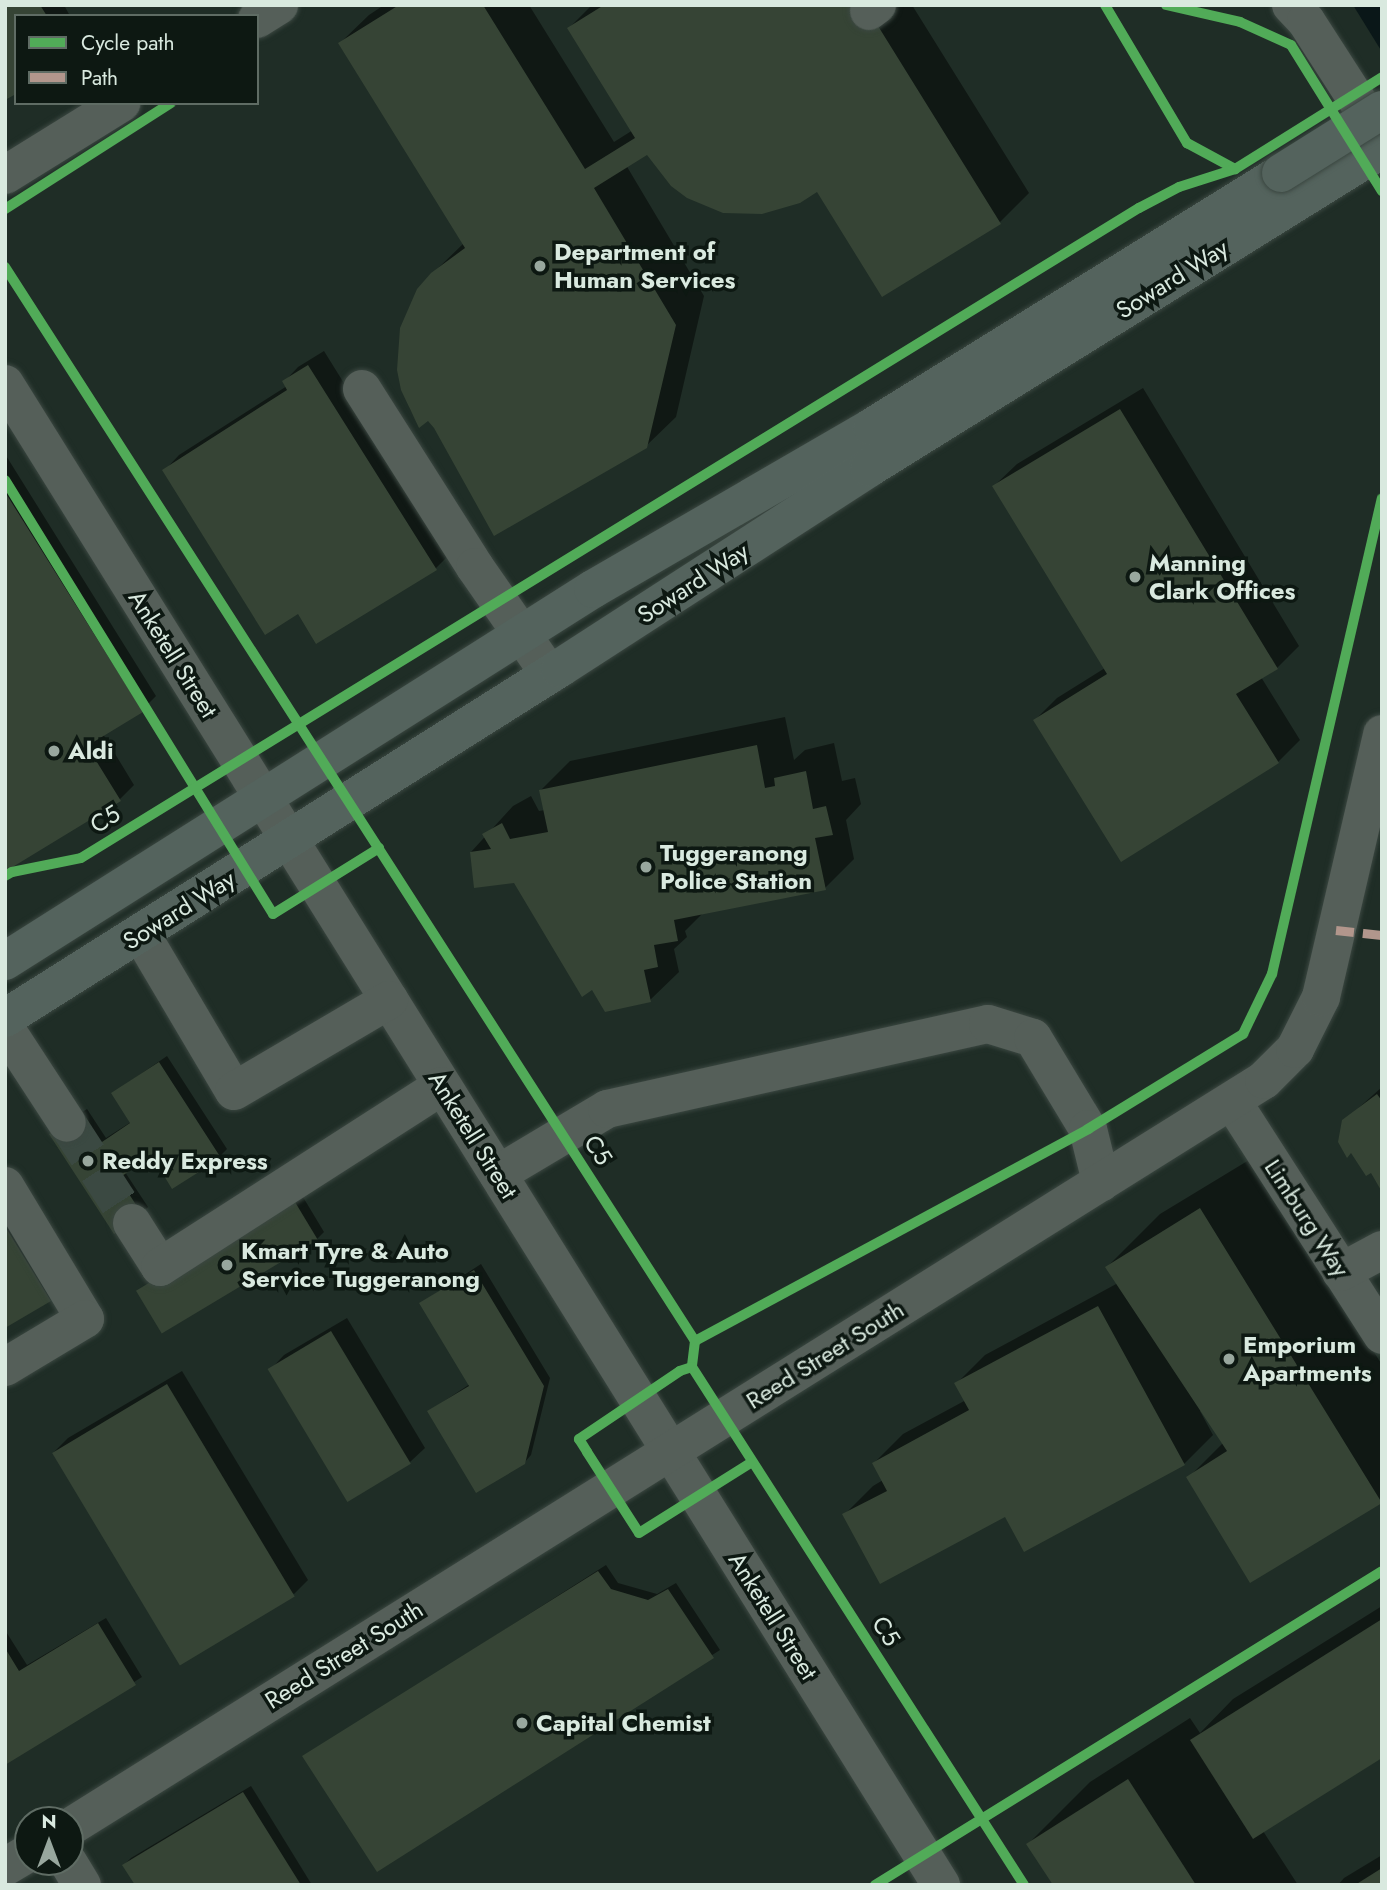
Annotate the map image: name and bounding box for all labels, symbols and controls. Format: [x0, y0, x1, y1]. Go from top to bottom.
legend [14, 14, 259, 105]
text: Cycle path [81, 28, 174, 58]
text: Path [81, 63, 118, 93]
street label: Soward Way [1111, 233, 1233, 325]
place label: Department of Human Services [554, 238, 735, 294]
marker: Department of Human Services [532, 258, 548, 274]
street label: Soward Way [632, 537, 754, 629]
place label: Manning Clark Offices [1149, 549, 1296, 605]
marker: Manning Clark Offices [1127, 569, 1143, 585]
street label: Anketell Street [122, 585, 224, 723]
place label: Aldi [68, 737, 114, 765]
marker: Aldi [46, 743, 62, 759]
street label: C5 [85, 799, 125, 839]
place label: Tuggeranong Police Station [660, 839, 812, 895]
marker: Tuggeranong Police Station [638, 859, 654, 875]
street label: Soward Way [118, 864, 240, 956]
street label: Anketell Street [422, 1066, 524, 1204]
street label: C5 [578, 1130, 618, 1170]
place label: Reddy Express [102, 1147, 268, 1175]
marker: Reddy Express [80, 1153, 96, 1169]
street label: Limburg Way [1258, 1154, 1356, 1282]
place label: Kmart Tyre & Auto Service Tuggeranong [241, 1237, 480, 1293]
marker: Kmart Tyre & Auto Service Tuggeranong [219, 1257, 235, 1273]
street label: Reed Street South [741, 1295, 909, 1415]
place label: Emporium Apartments [1243, 1331, 1372, 1387]
marker: Emporium Apartments [1221, 1351, 1237, 1367]
street label: Anketell Street [722, 1547, 824, 1685]
street label: Reed Street South [260, 1595, 428, 1715]
street label: C5 [866, 1611, 906, 1651]
place label: Capital Chemist [536, 1709, 711, 1737]
marker: Capital Chemist [514, 1715, 530, 1731]
north arrow [14, 1806, 84, 1876]
text: N [41, 1808, 57, 1835]

